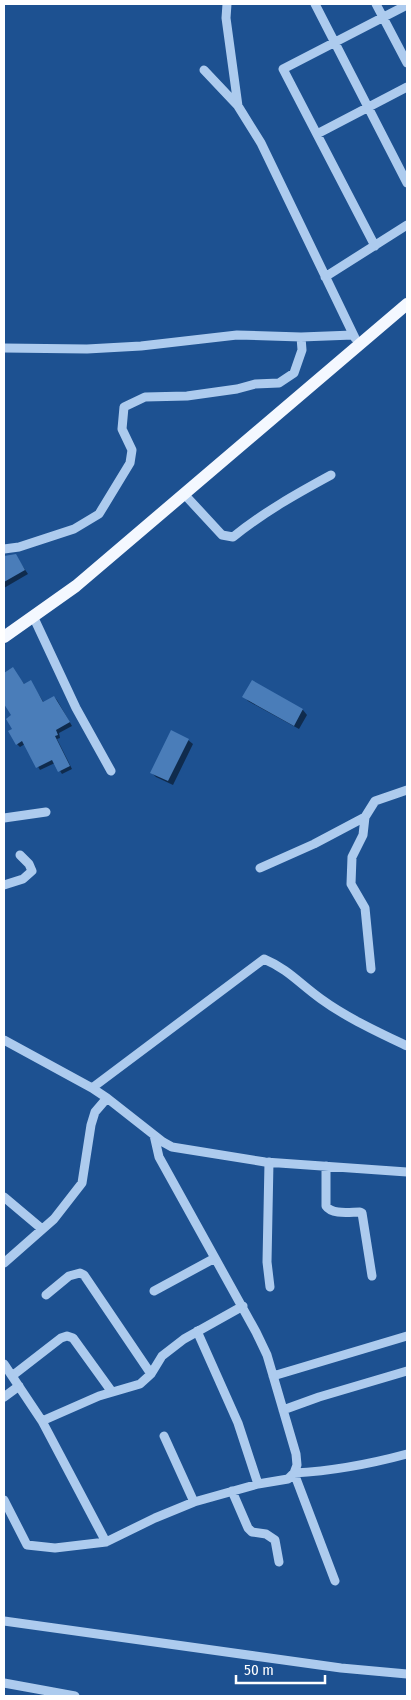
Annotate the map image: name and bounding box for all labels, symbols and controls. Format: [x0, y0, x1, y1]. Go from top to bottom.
scale bar [236, 1652, 325, 1684]
text: 50 m [244, 1661, 274, 1679]

